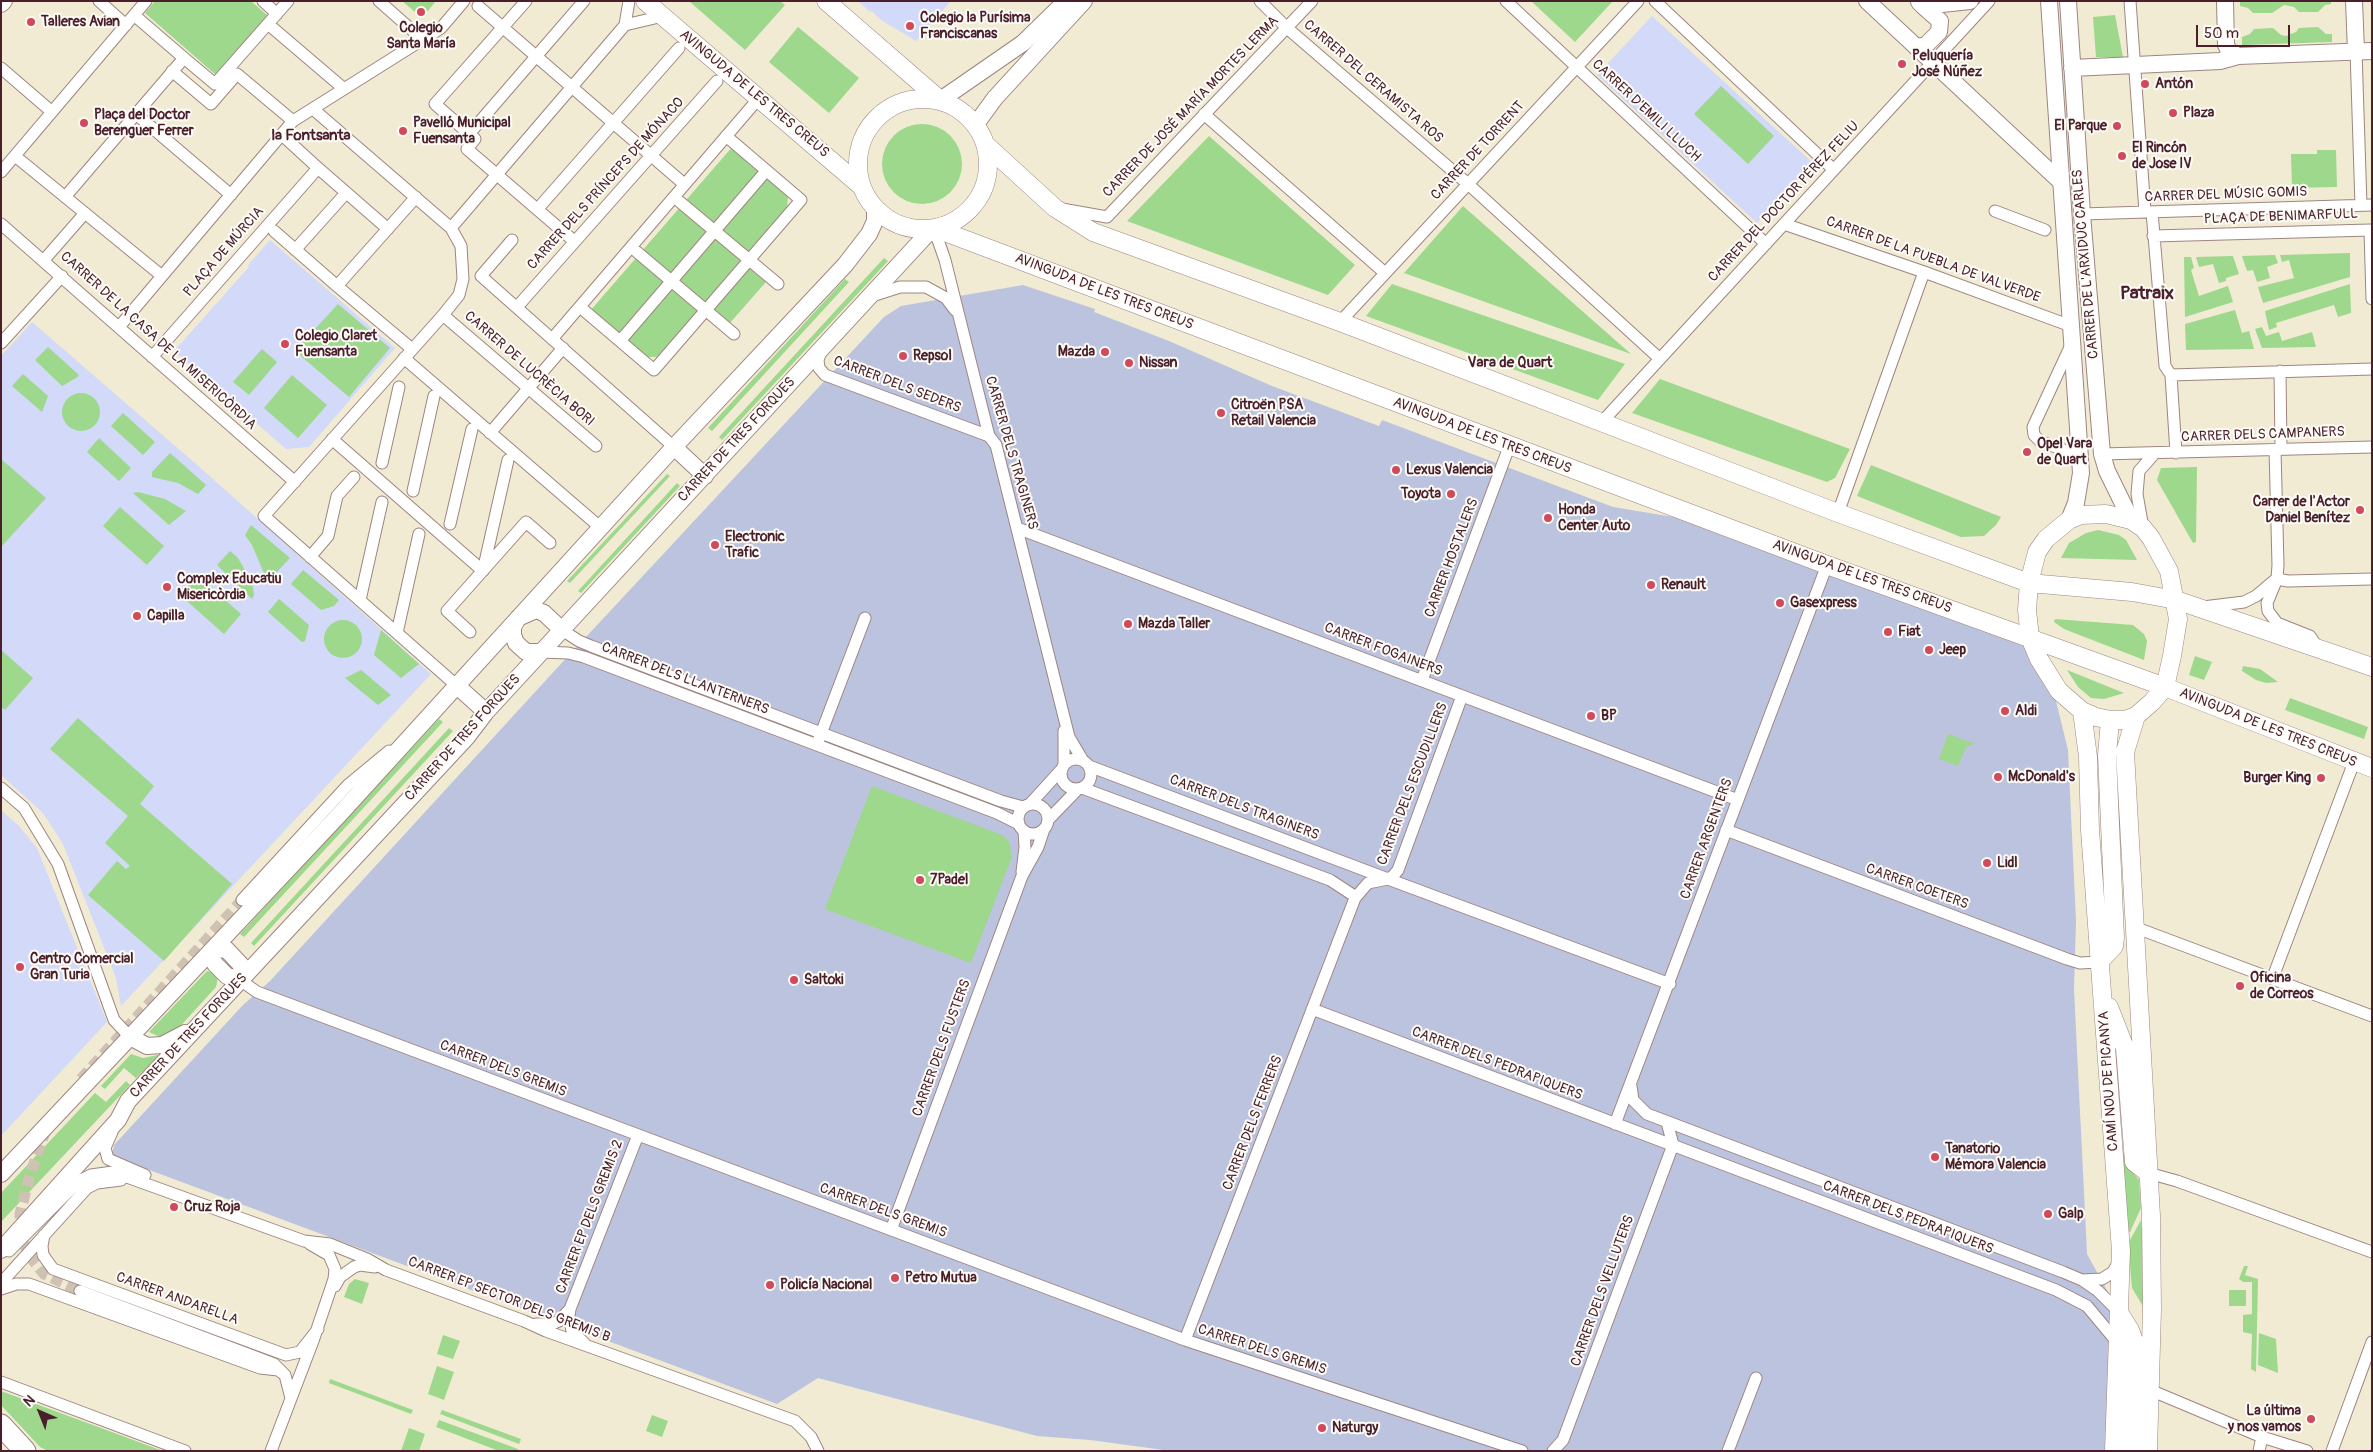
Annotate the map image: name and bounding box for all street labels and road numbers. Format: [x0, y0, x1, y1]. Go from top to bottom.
street label: CARRER DE JOSÉ MARÍA MORTES LERMA [1100, 13, 1282, 201]
street label: CARRER DEL CERAMISTA ROS [1300, 17, 1446, 147]
street label: AVINGUDA DE LES TRES CREUS [676, 27, 832, 161]
street label: CARRER D'EMILI LLUCH [1588, 56, 1704, 166]
street label: CARRER DELS PRÍNCEPS DE MÓNACO [524, 94, 688, 274]
street label: CARRER DE TORRENT [1428, 98, 1528, 204]
street label: CARRER DEL DOCTOR PÉREZ FELIU [1705, 118, 1863, 286]
street label: CARRER DE L'ARXIDUC CARLES [2069, 169, 2103, 359]
street label: CARRER DEL MÚSIC GOMIS [2144, 184, 2308, 206]
street label: PLAÇA DE MÚRCIA [180, 204, 268, 300]
street label: PLAÇA DE BENIMARFULL [2204, 206, 2358, 228]
street label: CARRER DE LA PUEBLA DE VALVERDE [1824, 213, 2042, 307]
street label: CARRER DE LA CASA DE LA MISERICÒRDIA [56, 248, 260, 434]
street label: AVINGUDA DE LES TRES CREUS [1012, 250, 1196, 334]
street label: CARRER DE LUCRÈCIA BORI [461, 308, 597, 430]
street label: CARRER DELS SEDERS [831, 353, 963, 417]
street label: CARRER DE TRES FORQUES [675, 374, 799, 506]
street label: CARRER DELS TRAGINERS [981, 374, 1041, 532]
street label: AVINGUDA DE LES TRES CREUS [1390, 394, 1574, 478]
street label: CARRER DELS CAMPANERS [2181, 424, 2345, 446]
street label: CARRER HOSTALERS [1422, 496, 1482, 620]
street label: AVINGUDA DE LES TRES CREUS [1770, 537, 1954, 617]
street label: CARRER FOGAINERS [1322, 620, 1444, 680]
street label: CARRER DELS LLANTERNERS [599, 639, 771, 719]
street label: CARRER DE TRES FORQUES [402, 671, 524, 805]
street label: AVINGUDA DE LES TRES CREUS [2177, 685, 2359, 771]
street label: CARRER DELS ESCUDILLERS [1374, 700, 1452, 868]
street label: CARRER DELS TRAGINERS [1167, 772, 1321, 844]
street label: CARRER ARGENTERS [1677, 776, 1737, 902]
street label: CARRER COETERS [1863, 861, 1971, 913]
street label: CARRER DE TRES FORQUES [127, 970, 251, 1102]
street label: CARRER DELS FUSTERS [909, 977, 975, 1119]
street label: CAMÍ NOU DE PICANYA [2096, 1010, 2122, 1152]
street label: CARRER DELS PEDRAPIQUERS [1409, 1024, 1585, 1104]
street label: CARRER DELS GREMIS [437, 1037, 569, 1101]
street label: CARRER DELS FERRERS [1220, 1053, 1286, 1193]
street label: CARRER EP DELS GREMIS 2 [553, 1138, 627, 1296]
street label: CARRER DELS PEDRAPIQUERS [1820, 1178, 1996, 1258]
street label: CARRER DELS GREMIS [817, 1180, 949, 1242]
street label: CARRER DELS VELLUTERS [1568, 1213, 1638, 1369]
street label: CARRER EP SECTOR DELS GREMIS B [406, 1254, 612, 1346]
street label: CARRER ANDARELLA [113, 1269, 241, 1329]
street label: CARRER DELS GREMIS [1196, 1321, 1328, 1379]

